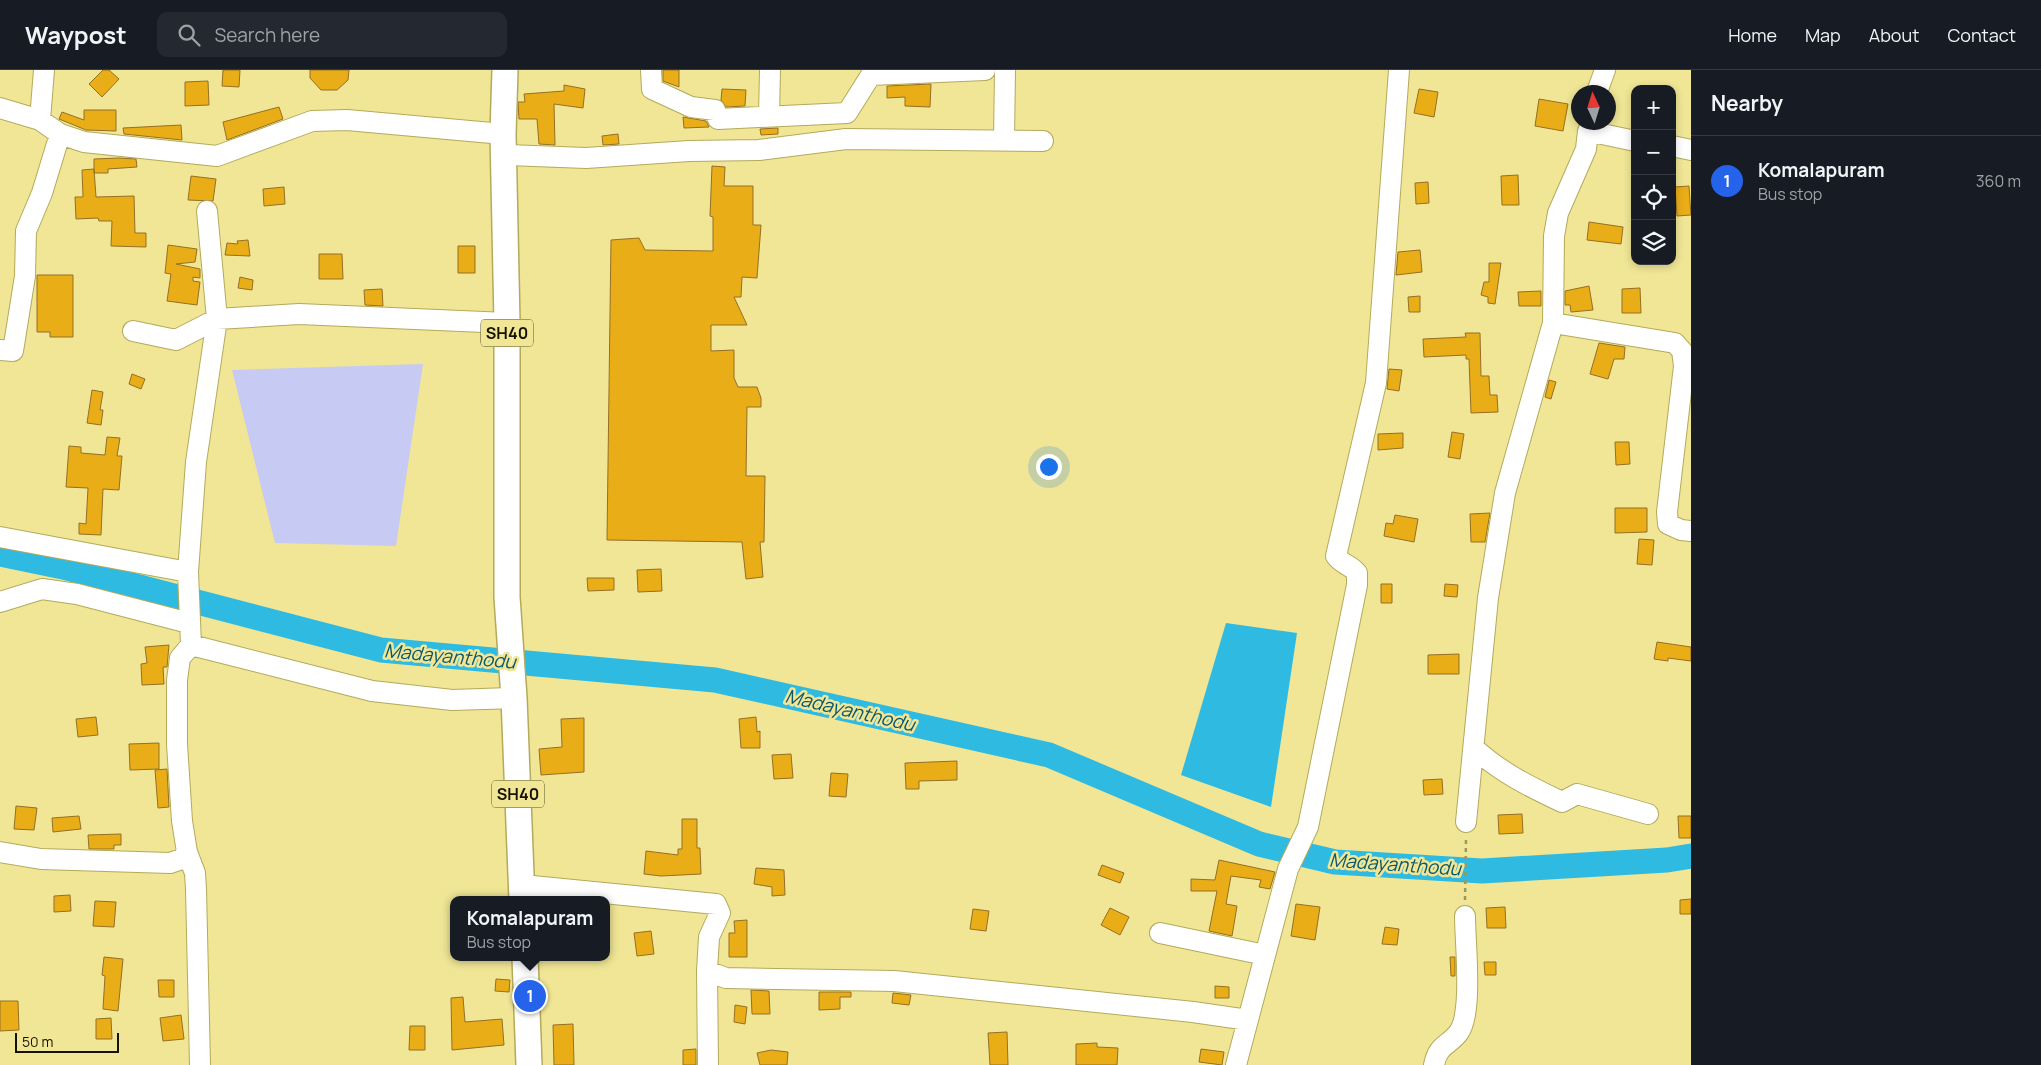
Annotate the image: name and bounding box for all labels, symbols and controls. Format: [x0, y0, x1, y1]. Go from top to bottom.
search box [157, 12, 507, 57]
text: Waypost [25, 18, 127, 51]
icon: search [175, 21, 203, 49]
text: Search here [215, 22, 320, 48]
text: Home [1728, 23, 1777, 47]
text: Map [1805, 23, 1841, 47]
text: About [1869, 23, 1919, 47]
text: Contact [1947, 23, 2016, 47]
north arrow [1571, 85, 1616, 130]
map controls [1631, 85, 1676, 265]
button: + [1631, 85, 1676, 130]
text: Nearby [1711, 89, 1783, 117]
button: − [1631, 130, 1676, 175]
text: Komalapuram [1758, 157, 1885, 183]
text: 1 [1723, 170, 1731, 192]
text: 360 m [1976, 170, 2021, 192]
button: locate [1631, 175, 1676, 220]
text: Bus stop [1758, 183, 1822, 205]
button: layers [1631, 220, 1676, 265]
road number: SH40 [481, 320, 533, 346]
your location [1036, 454, 1062, 480]
water label: Madayanthodu [383, 637, 519, 675]
water label: Madayanthodu [783, 682, 919, 738]
road number: SH40 [492, 781, 544, 808]
water label: Madayanthodu [1328, 846, 1463, 882]
popup [450, 896, 610, 961]
text: Komalapuram [467, 905, 593, 931]
text: Bus stop [467, 931, 531, 953]
pin: 1 [514, 977, 546, 1015]
scale bar [15, 1030, 119, 1053]
text: 50 m [22, 1032, 53, 1051]

